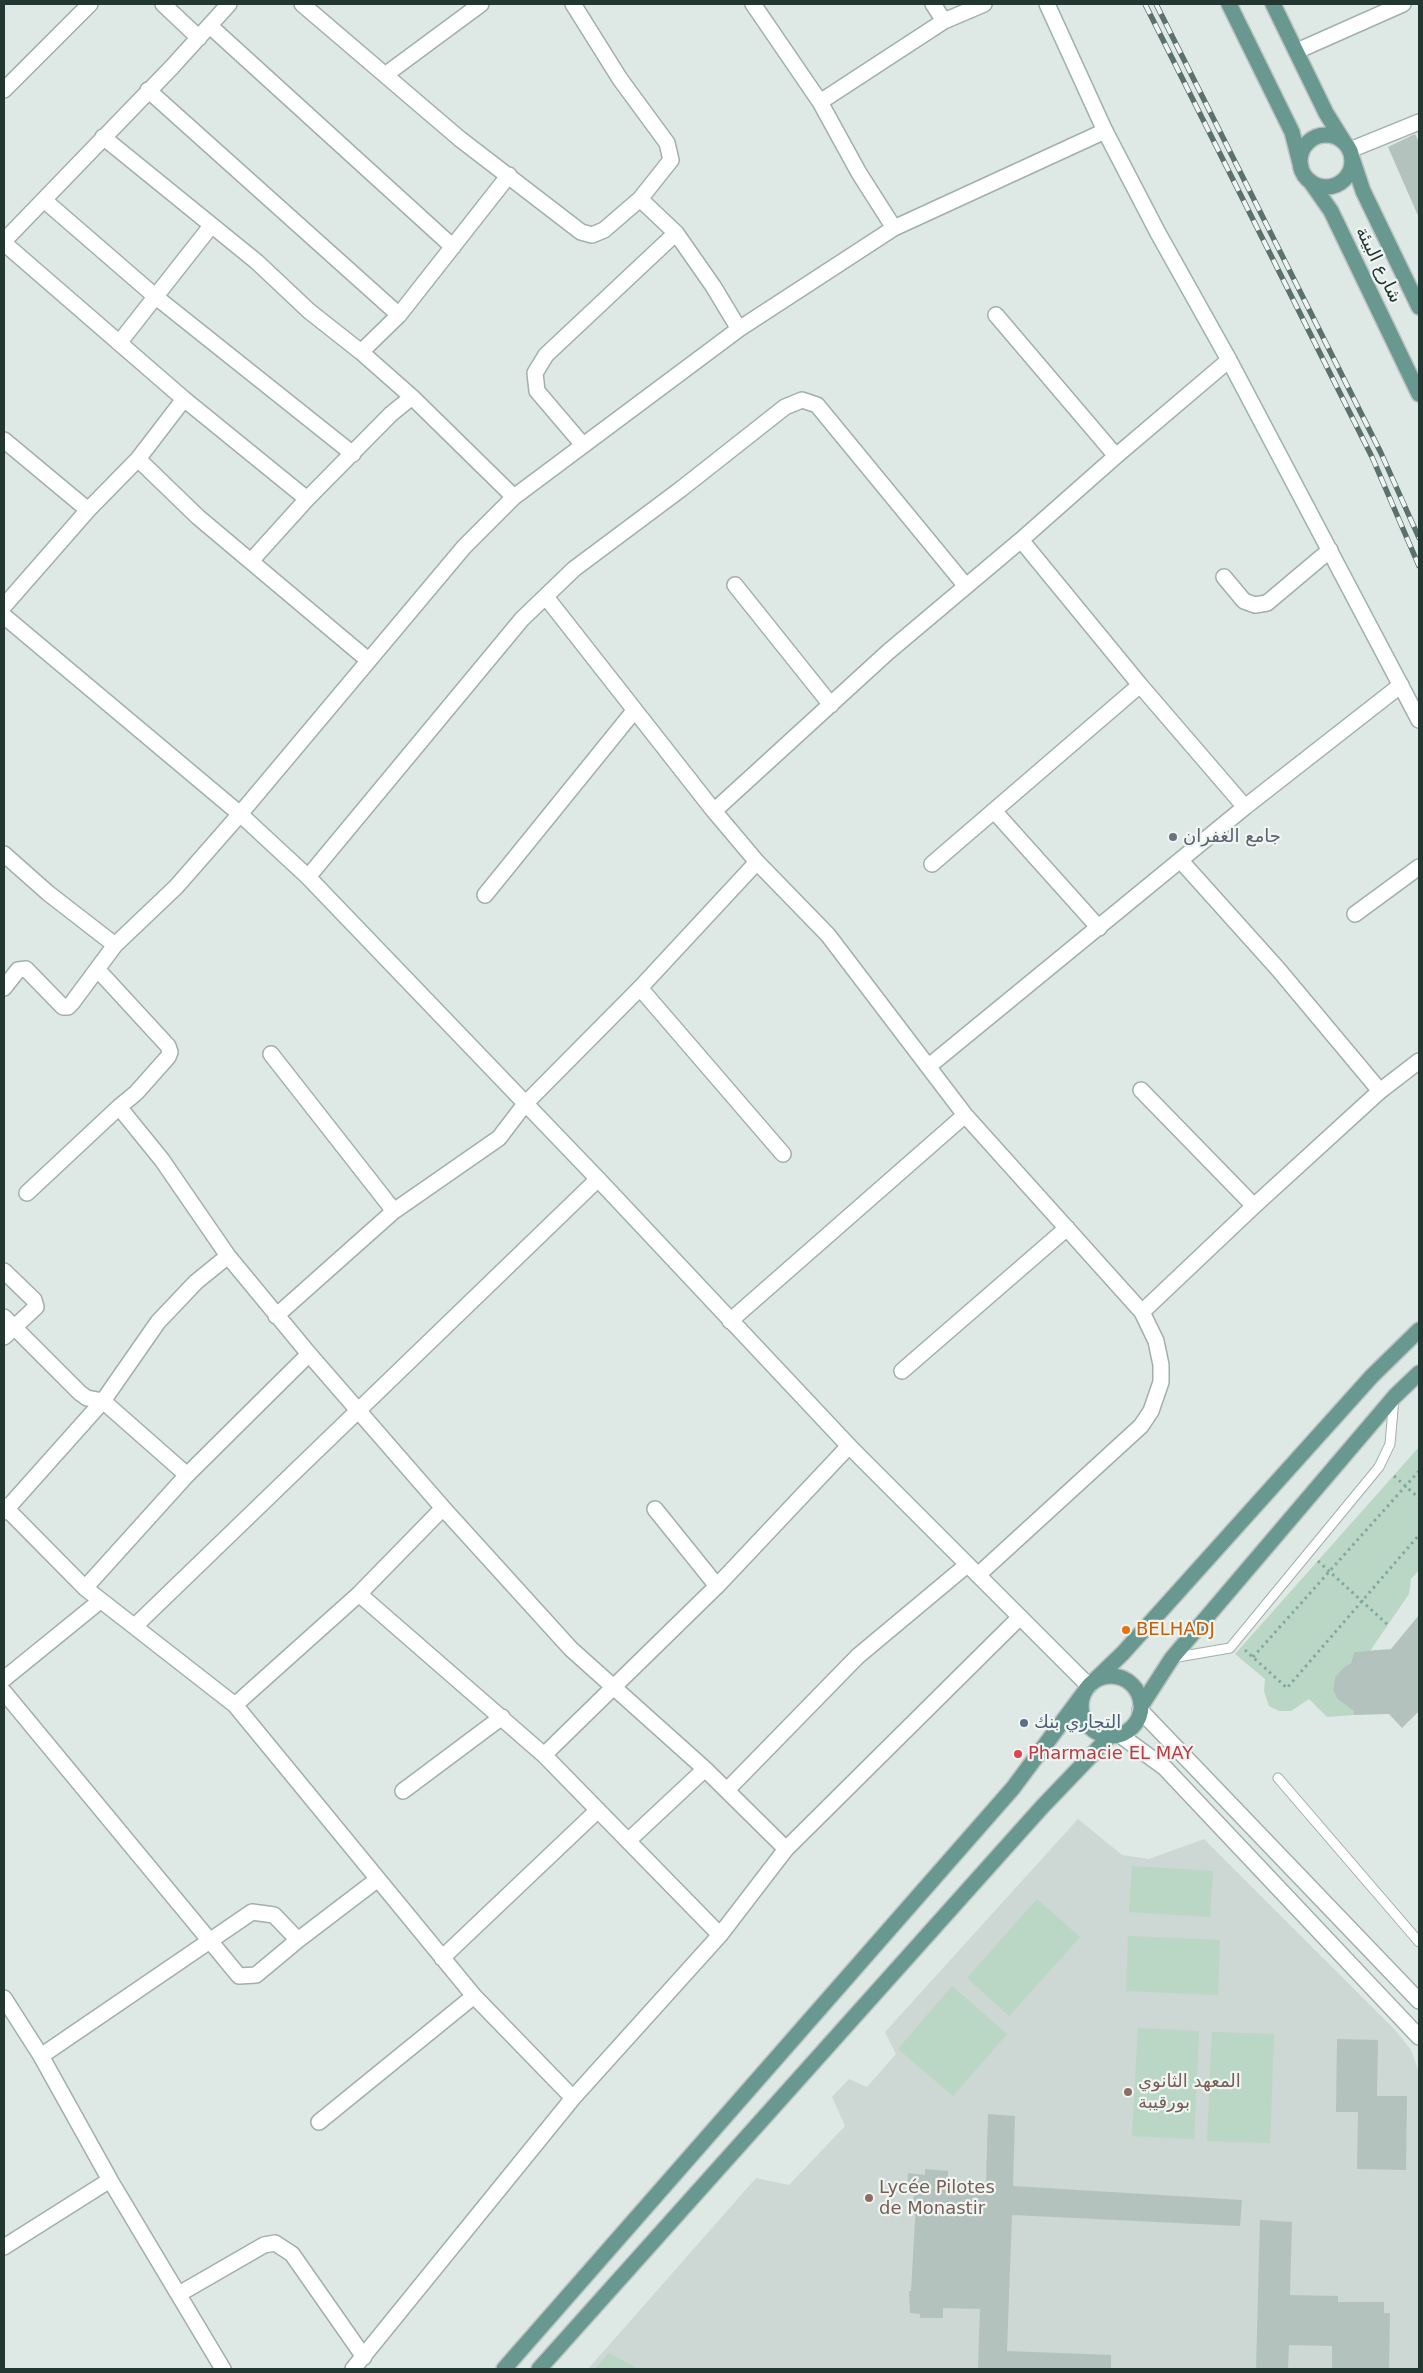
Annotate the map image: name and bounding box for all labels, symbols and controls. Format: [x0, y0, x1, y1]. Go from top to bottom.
street label: شارع البيئة [1350, 223, 1406, 307]
place label: جامع الغفران [1183, 826, 1281, 848]
marker: جامع الغفران [1167, 831, 1179, 843]
place label: BELHADJ [1136, 1619, 1215, 1641]
marker: BELHADJ [1120, 1624, 1132, 1636]
place label: التجاري بنك [1034, 1712, 1121, 1734]
marker: التجاري بنك [1018, 1717, 1030, 1729]
place label: Pharmacie EL MAY [1028, 1743, 1193, 1765]
marker: Pharmacie EL MAY [1012, 1748, 1024, 1760]
place label: المعهد الثانوي بورقيبة [1138, 2071, 1241, 2114]
marker: المعهد الثانوي بورقيبة [1122, 2086, 1134, 2098]
place label: Lycée Pilotes de Monastir [879, 2177, 995, 2220]
marker: Lycée Pilotes de Monastir [863, 2192, 875, 2204]

